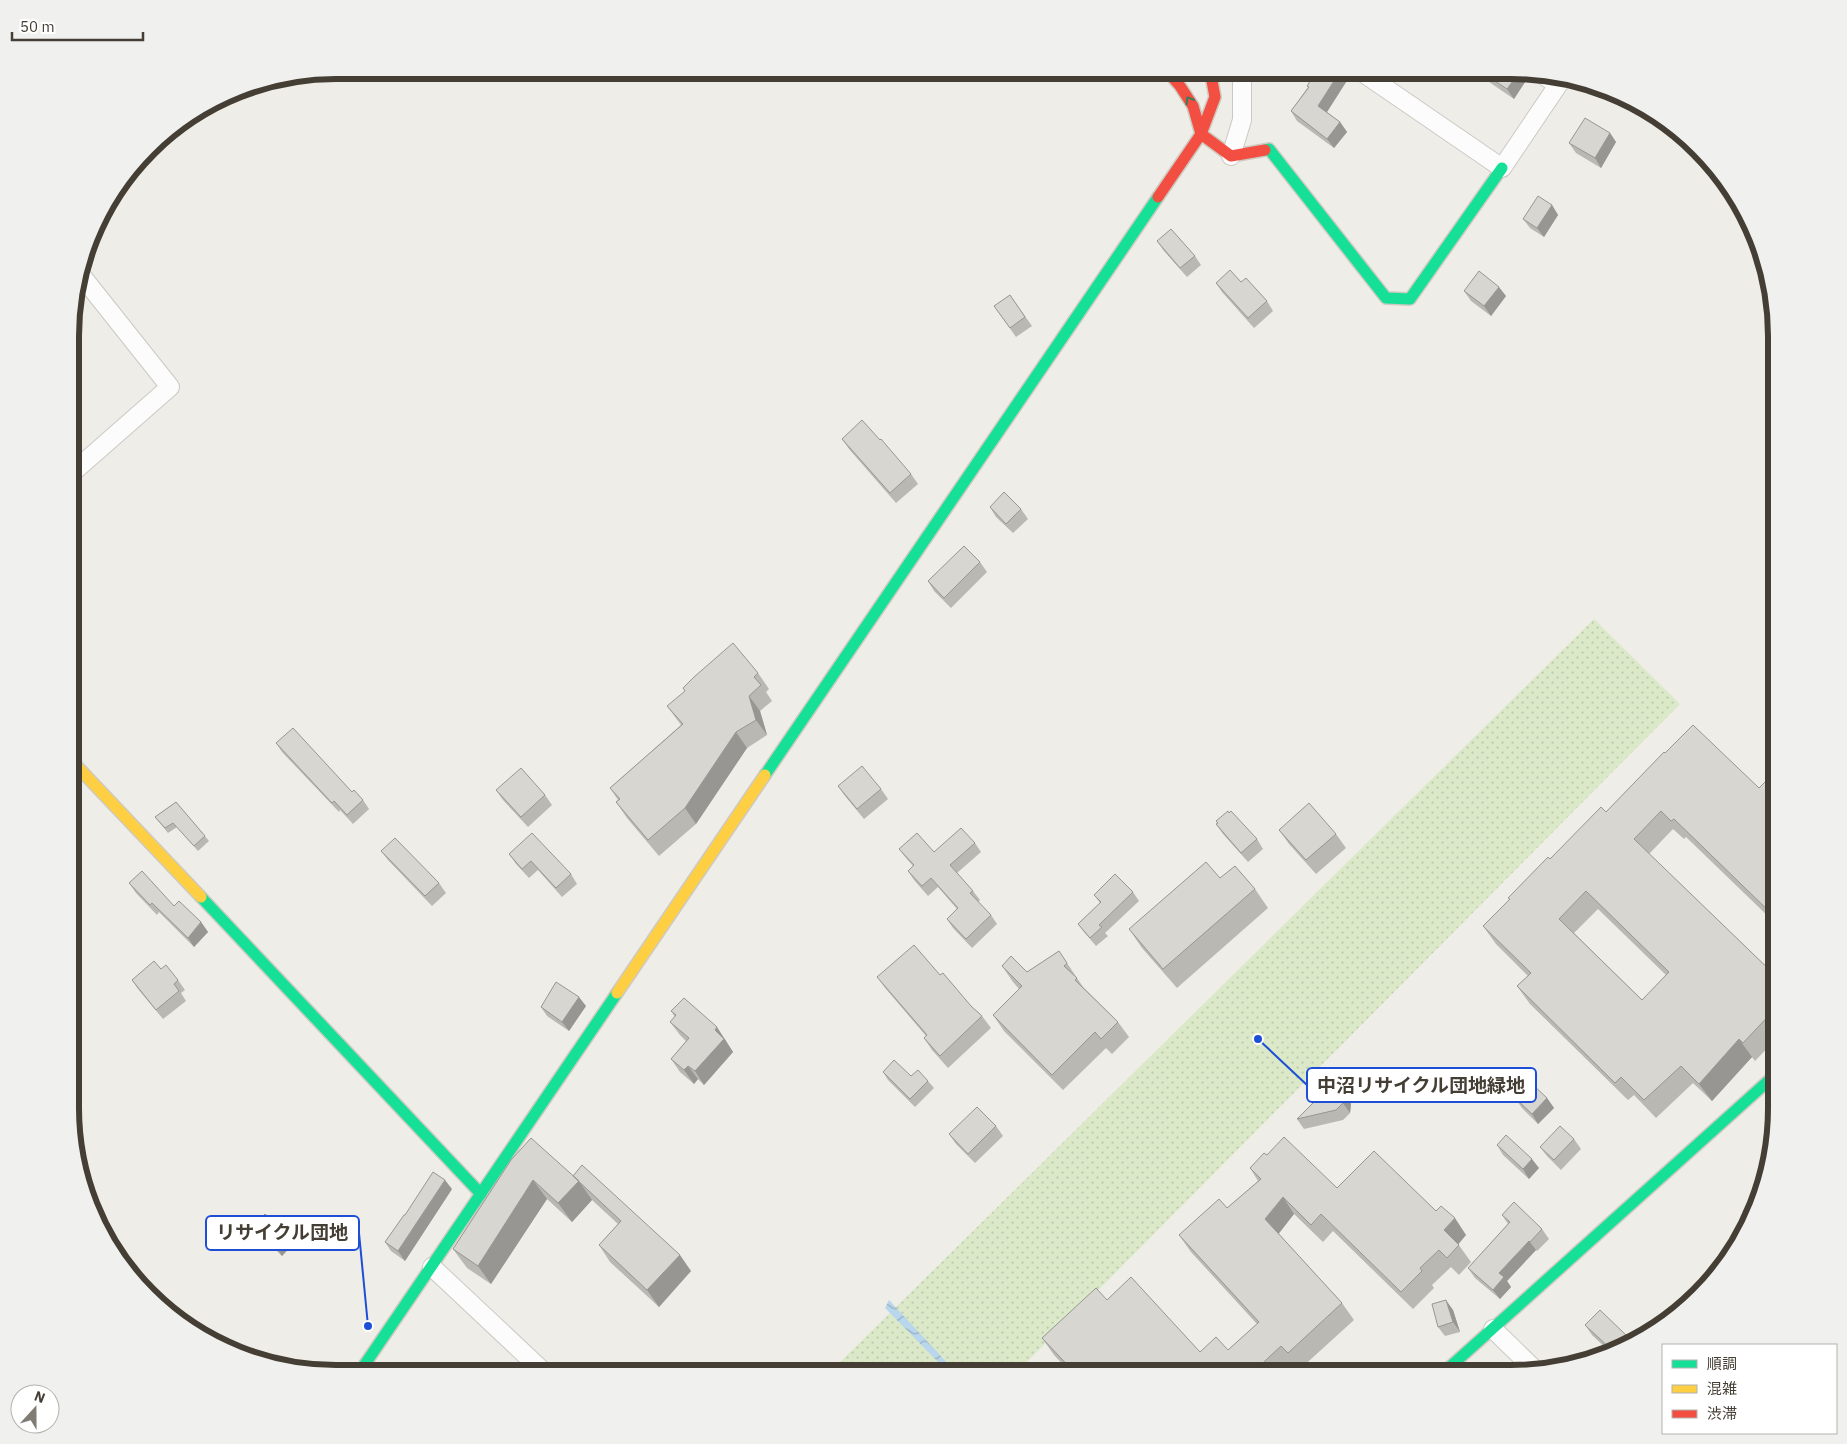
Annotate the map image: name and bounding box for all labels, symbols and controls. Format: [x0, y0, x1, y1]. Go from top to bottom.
scale bar [12, 10, 144, 42]
text: 50 m [20, 17, 55, 36]
one-way arrow [1185, 96, 1195, 105]
callout: 中沼リサイクル団地緑地 [1307, 1068, 1536, 1102]
text: 中沼リサイクル団地緑地 [1317, 1073, 1525, 1097]
callout: リサイクル団地 [206, 1216, 359, 1250]
text: リサイクル団地 [216, 1220, 348, 1244]
legend [1662, 1344, 1837, 1434]
text: 順調 [1707, 1354, 1737, 1373]
text: 混雑 [1707, 1379, 1737, 1398]
north arrow [10, 1384, 60, 1434]
text: N [32, 1387, 48, 1407]
text: 渋滞 [1707, 1404, 1737, 1423]

